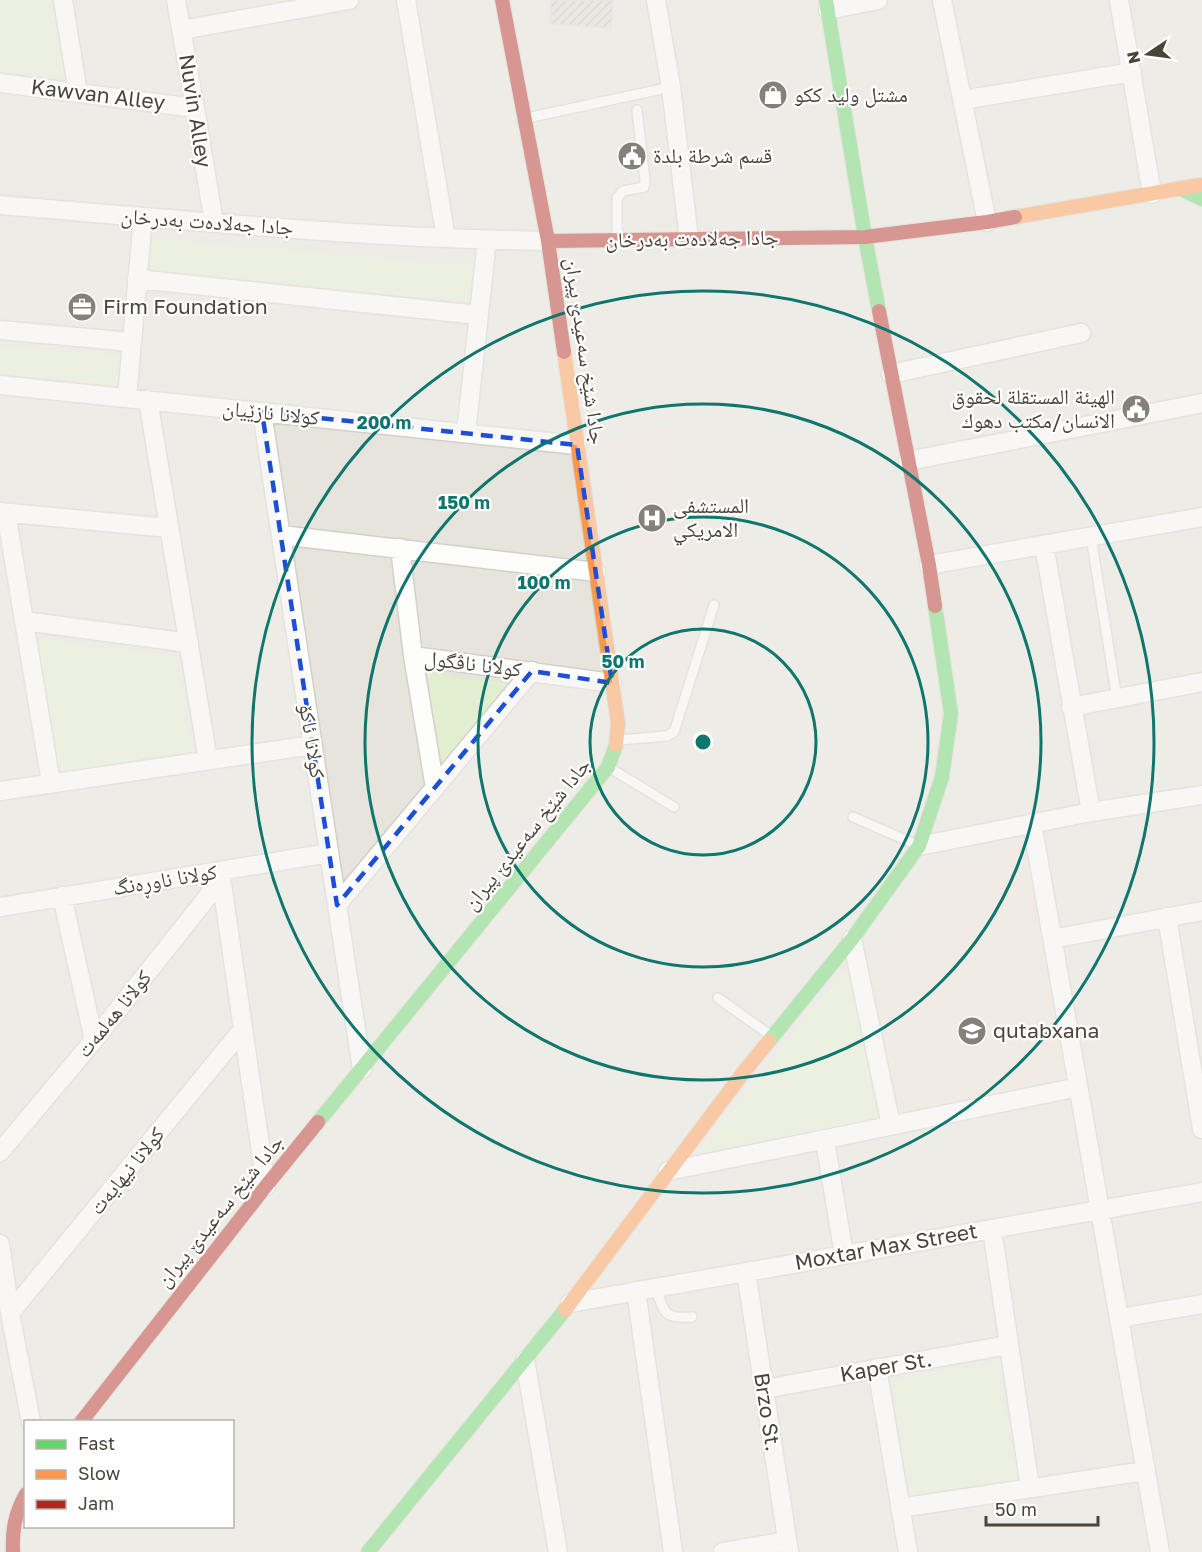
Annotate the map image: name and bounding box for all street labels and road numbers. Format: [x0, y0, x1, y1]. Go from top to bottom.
street label: Nuvin Alley [174, 52, 218, 170]
street label: Kawvan Alley [30, 73, 167, 115]
street label: جادا جەلادەت بەدرخان [120, 202, 294, 240]
street label: جادا جەلادەت بەدرخان [605, 223, 779, 253]
street label: جادا شێخ سەعیدێ پیران [559, 256, 612, 446]
street label: کولانا نازێیان [221, 394, 321, 430]
street label: کولانا ناڤگول [423, 644, 523, 682]
street label: کولانا ئاکۆ [294, 702, 332, 780]
street label: جادا شێخ سەعیدێ پیران [457, 752, 596, 915]
street label: کولانا ناوڕەنگ [111, 858, 220, 905]
street label: کولانا هەلمەت [70, 964, 156, 1062]
street label: کولانا نیهایەت [83, 1121, 170, 1219]
street label: جادا شێخ سەعیدێ پیران [150, 1129, 289, 1292]
street label: Moxtar Max Street [793, 1217, 979, 1275]
street label: Kaper St. [838, 1345, 934, 1387]
street label: Brzo St. [749, 1371, 787, 1453]

